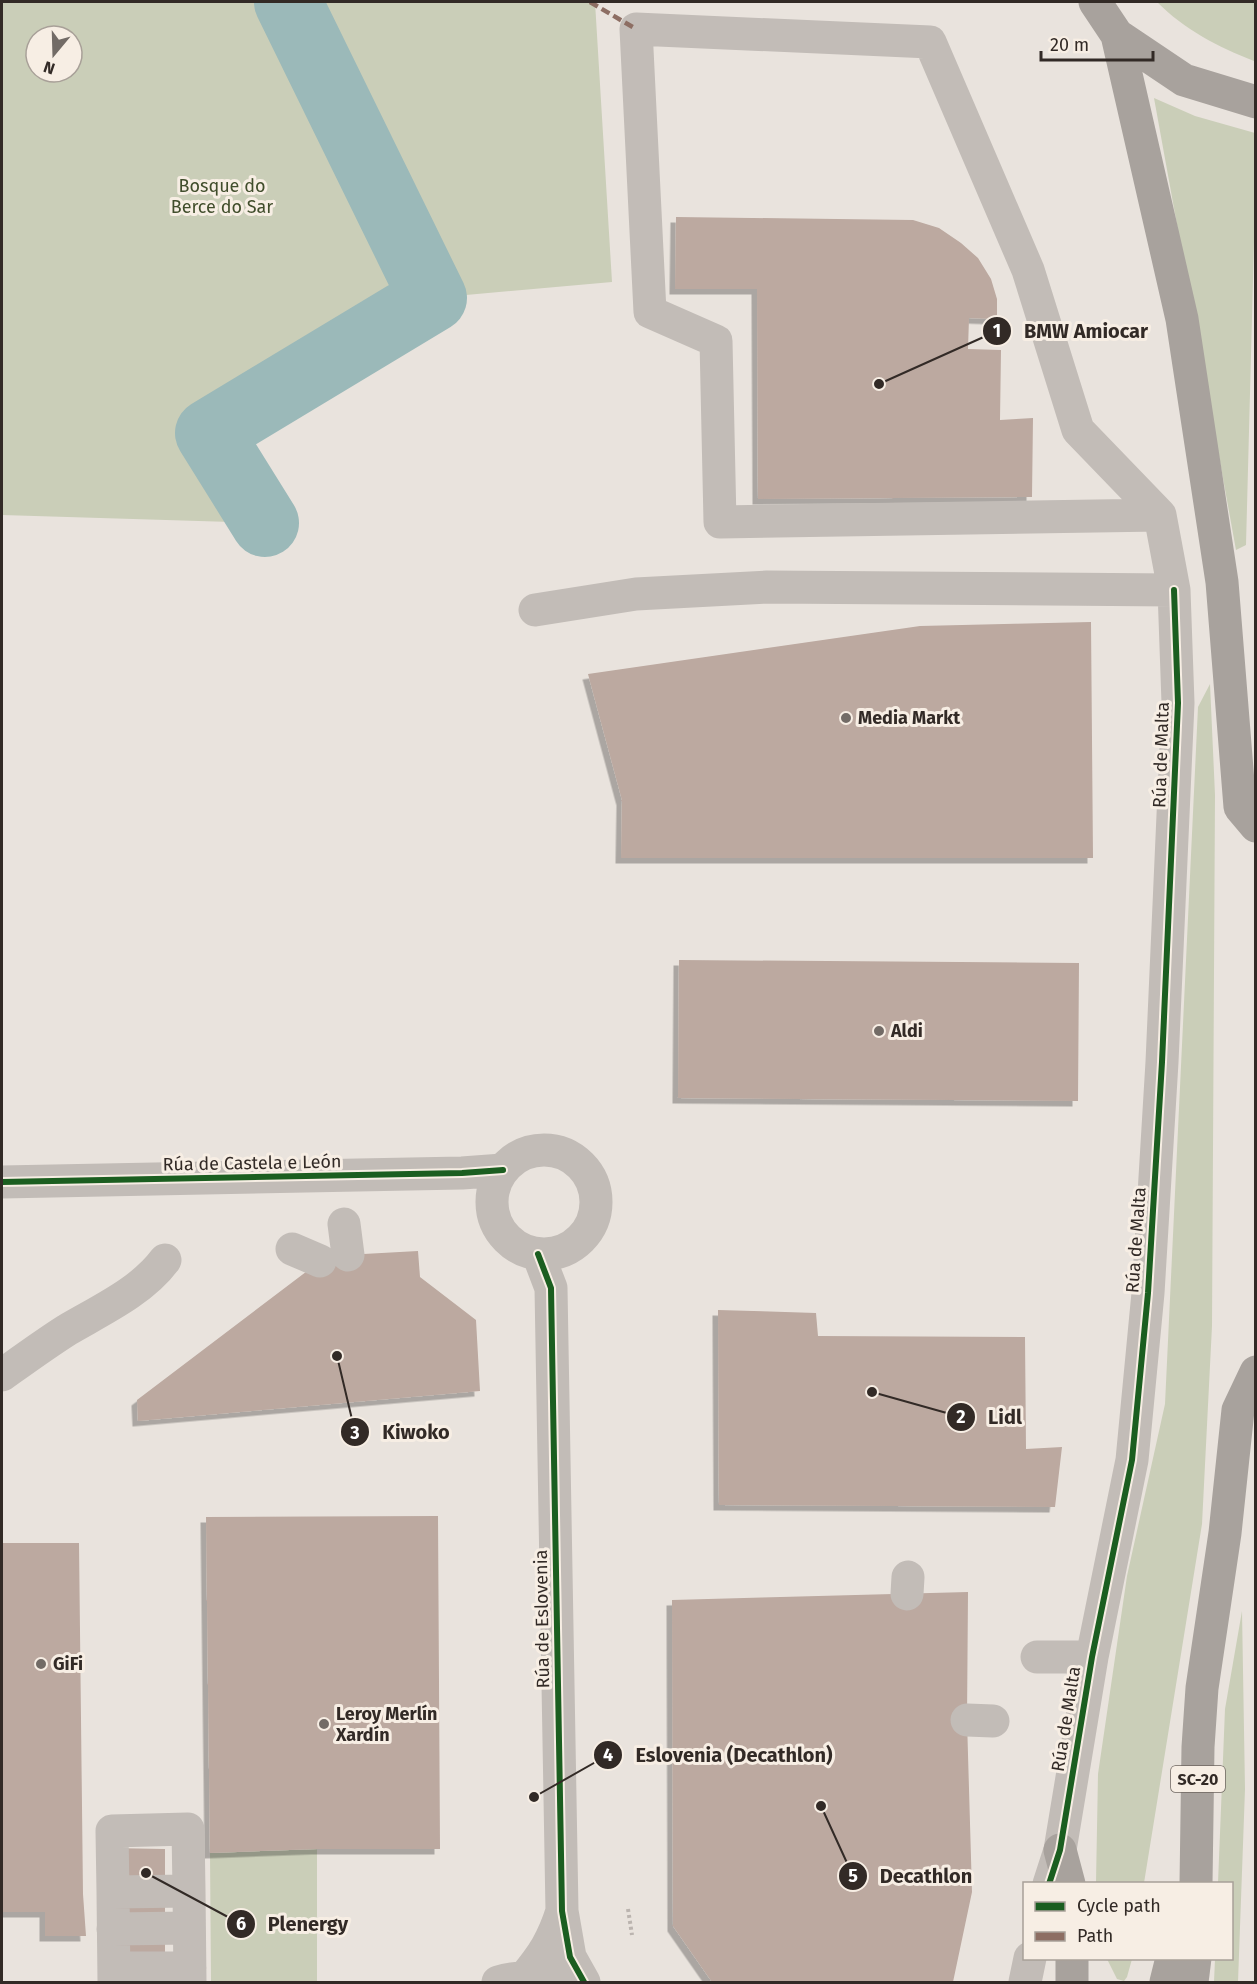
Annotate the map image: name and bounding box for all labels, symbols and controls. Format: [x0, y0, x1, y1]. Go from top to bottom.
north arrow [24, 24, 84, 84]
scale bar [1041, 24, 1154, 62]
text: 20 m [1050, 34, 1089, 56]
text: N [41, 57, 57, 78]
park label: Bosque do Berce do Sar [171, 175, 273, 218]
callout: BMW Amiocar [982, 312, 1161, 350]
text: BMW Amiocar [1024, 319, 1149, 343]
text: 1 [993, 320, 1001, 342]
street label: Rúa de Malta [1148, 701, 1174, 809]
place label: Media Markt [858, 707, 961, 729]
marker: Media Markt [839, 711, 853, 725]
place label: Aldi [890, 1020, 923, 1042]
marker: Aldi [872, 1024, 886, 1038]
street label: Rúa de Castela e León [162, 1150, 342, 1176]
street label: Rúa de Malta [1121, 1186, 1151, 1294]
callout: Lidl [946, 1398, 1034, 1436]
text: Lidl [988, 1405, 1022, 1429]
text: 2 [956, 1406, 966, 1428]
callout: Kiwoko [340, 1413, 461, 1451]
text: Kiwoko [382, 1420, 450, 1444]
text: 3 [349, 1422, 360, 1444]
street label: Rúa de Eslovenia [530, 1549, 554, 1689]
place label: GiFi [53, 1653, 83, 1675]
marker: GiFi [34, 1657, 48, 1671]
street label: Rúa de Malta [1047, 1665, 1085, 1773]
place label: Leroy Merlín Xardín [335, 1703, 437, 1746]
marker: Leroy Merlín Xardín [317, 1717, 331, 1731]
callout: Eslovenia (Decathlon) [593, 1736, 844, 1774]
text: Eslovenia (Decathlon) [635, 1743, 833, 1767]
text: 4 [603, 1744, 613, 1766]
road number: SC-20 [1171, 1766, 1225, 1792]
callout: Decathlon [838, 1857, 984, 1895]
text: Decathlon [880, 1864, 972, 1888]
text: 5 [848, 1865, 858, 1887]
legend [1023, 1882, 1233, 1960]
text: Cycle path [1077, 1895, 1161, 1917]
callout: Plenergy [226, 1905, 360, 1943]
text: Plenergy [268, 1912, 349, 1936]
text: 6 [236, 1913, 246, 1935]
text: Path [1077, 1925, 1113, 1947]

